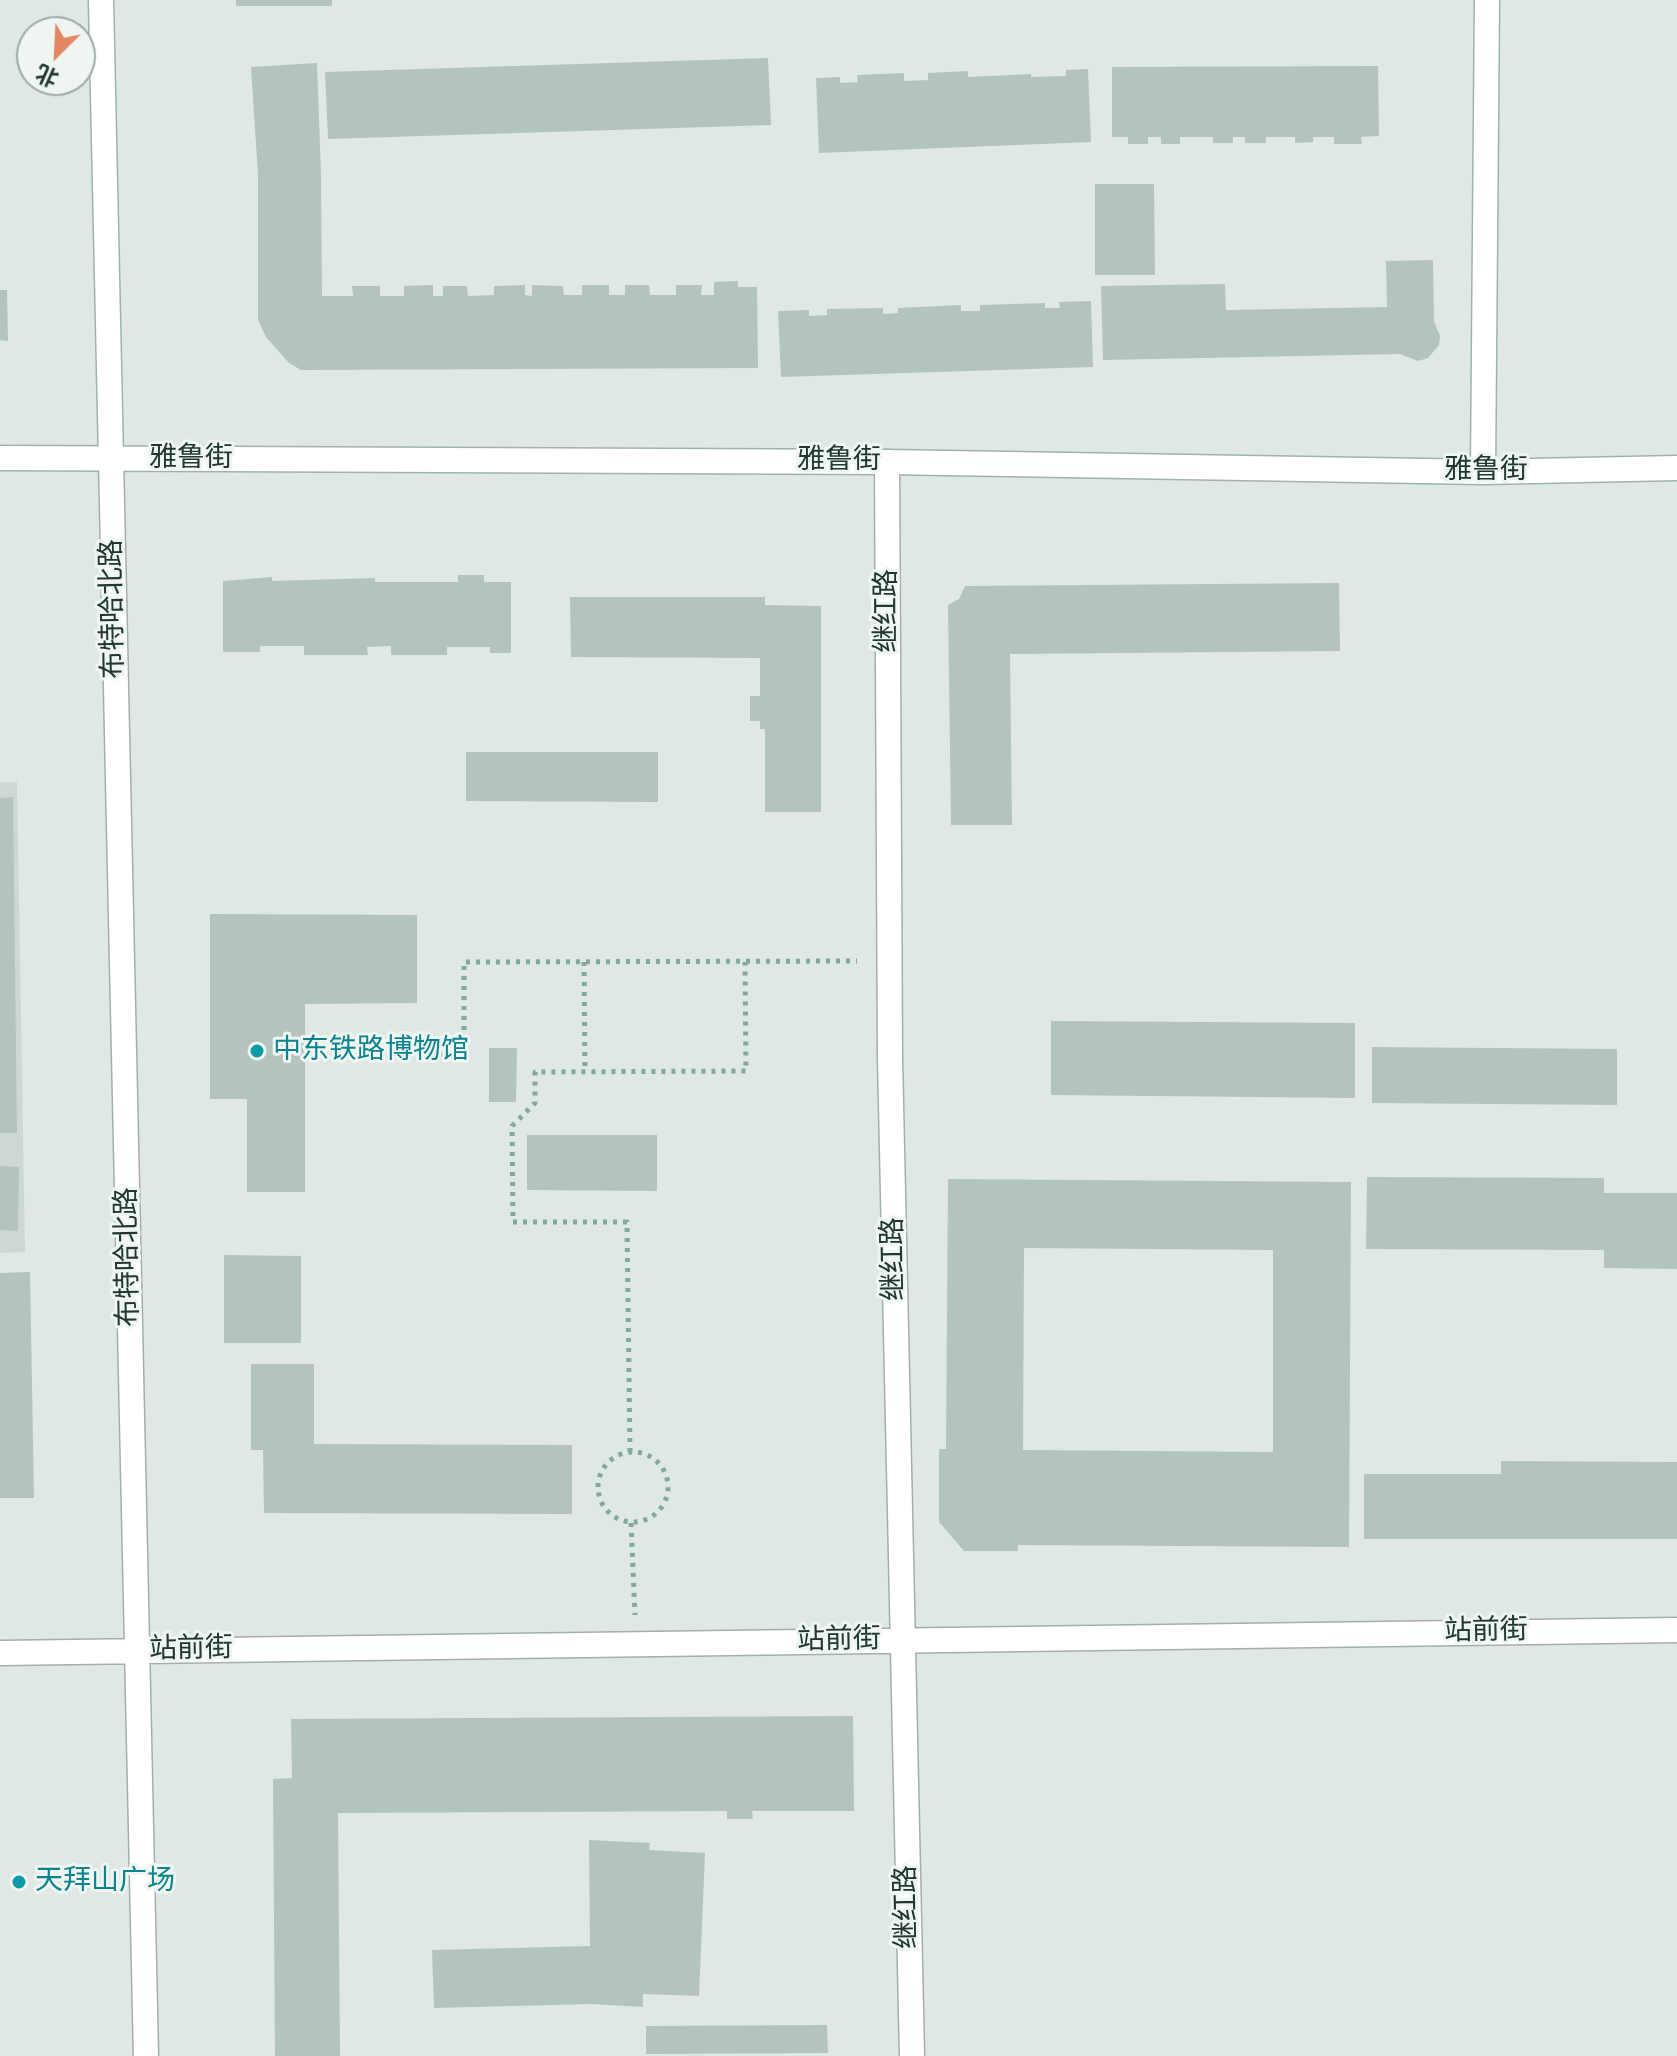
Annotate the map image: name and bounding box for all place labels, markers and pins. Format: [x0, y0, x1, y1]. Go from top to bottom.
place label: 中东铁路博物馆 [273, 1034, 469, 1068]
marker: 中东铁路博物馆 [248, 1042, 266, 1060]
place label: 天拜山广场 [35, 1865, 175, 1899]
marker: 天拜山广场 [10, 1873, 28, 1891]

